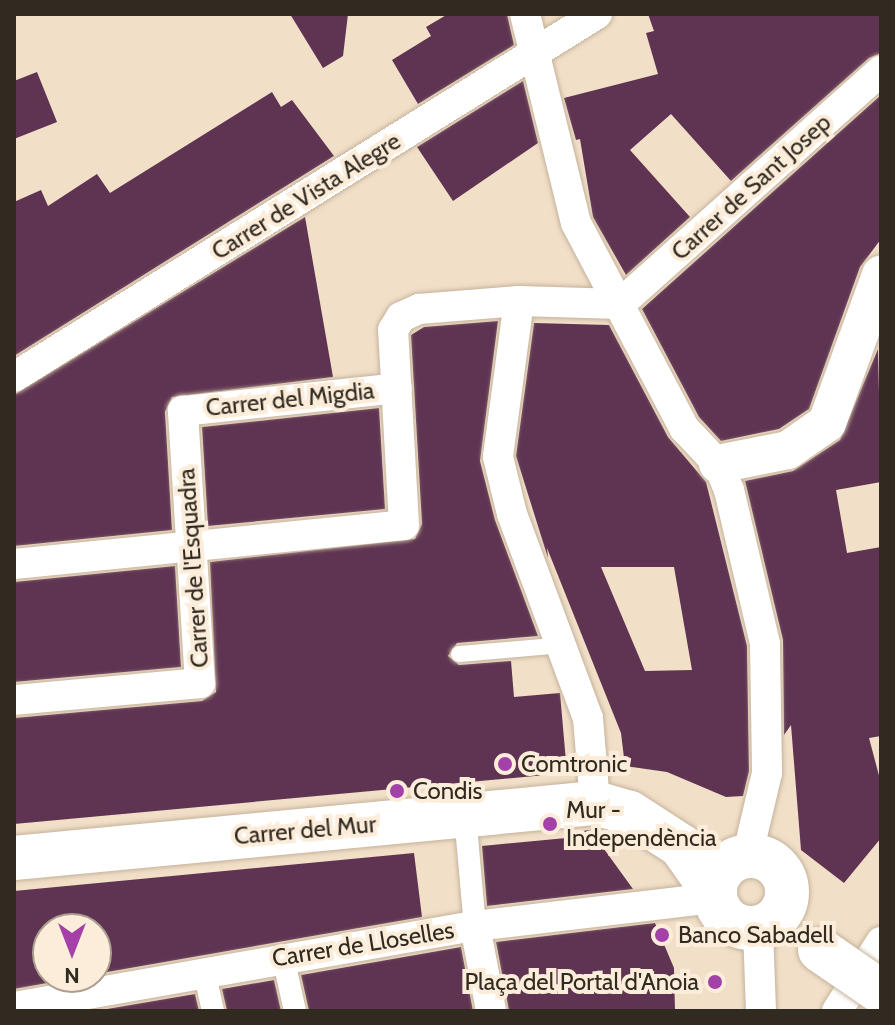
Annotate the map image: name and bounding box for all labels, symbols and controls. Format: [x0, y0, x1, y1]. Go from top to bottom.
street label: Carrer de Sant Josep [665, 108, 837, 266]
street label: Carrer de Vista Alegre [206, 126, 406, 266]
street label: Carrer del Migdia [204, 376, 376, 422]
street label: Carrer de l'Esquadra [172, 467, 214, 669]
place label: Comtronic [521, 750, 627, 778]
marker: Comtronic [496, 755, 514, 773]
place label: Condis [413, 777, 482, 805]
marker: Condis [388, 782, 406, 800]
place label: Mur - Independència [566, 796, 717, 852]
street label: Carrer del Mur [233, 809, 377, 851]
marker: Mur - Independència [541, 815, 559, 833]
north arrow [32, 913, 112, 993]
street label: Carrer de Lloselles [270, 915, 456, 973]
place label: Banco Sabadell [678, 921, 834, 949]
marker: Banco Sabadell [653, 926, 671, 944]
text: N [64, 962, 80, 989]
place label: Plaça del Portal d'Anoia [464, 968, 699, 996]
marker: Plaça del Portal d'Anoia [706, 973, 724, 991]

